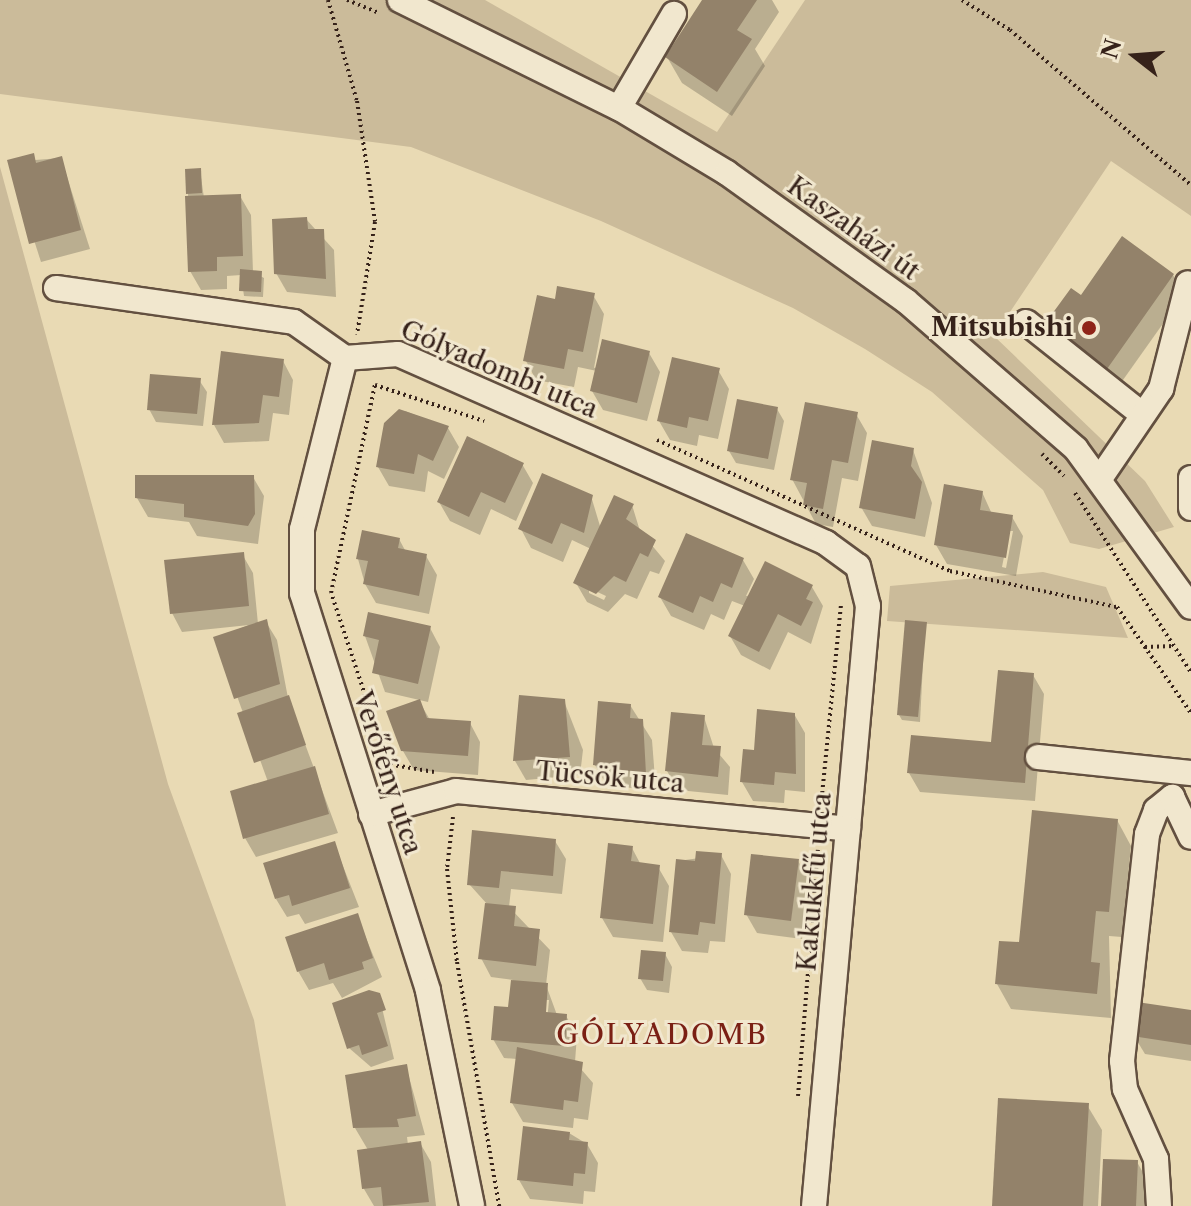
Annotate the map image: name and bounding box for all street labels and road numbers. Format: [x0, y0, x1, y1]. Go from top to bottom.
street label: Kaszaházi út [781, 171, 925, 287]
street label: Gólyadombi utca [396, 314, 602, 426]
street label: Verőfény utca [346, 687, 428, 859]
street label: Tücsök utca [534, 756, 686, 800]
street label: Kakukkfű utca [792, 791, 838, 973]

